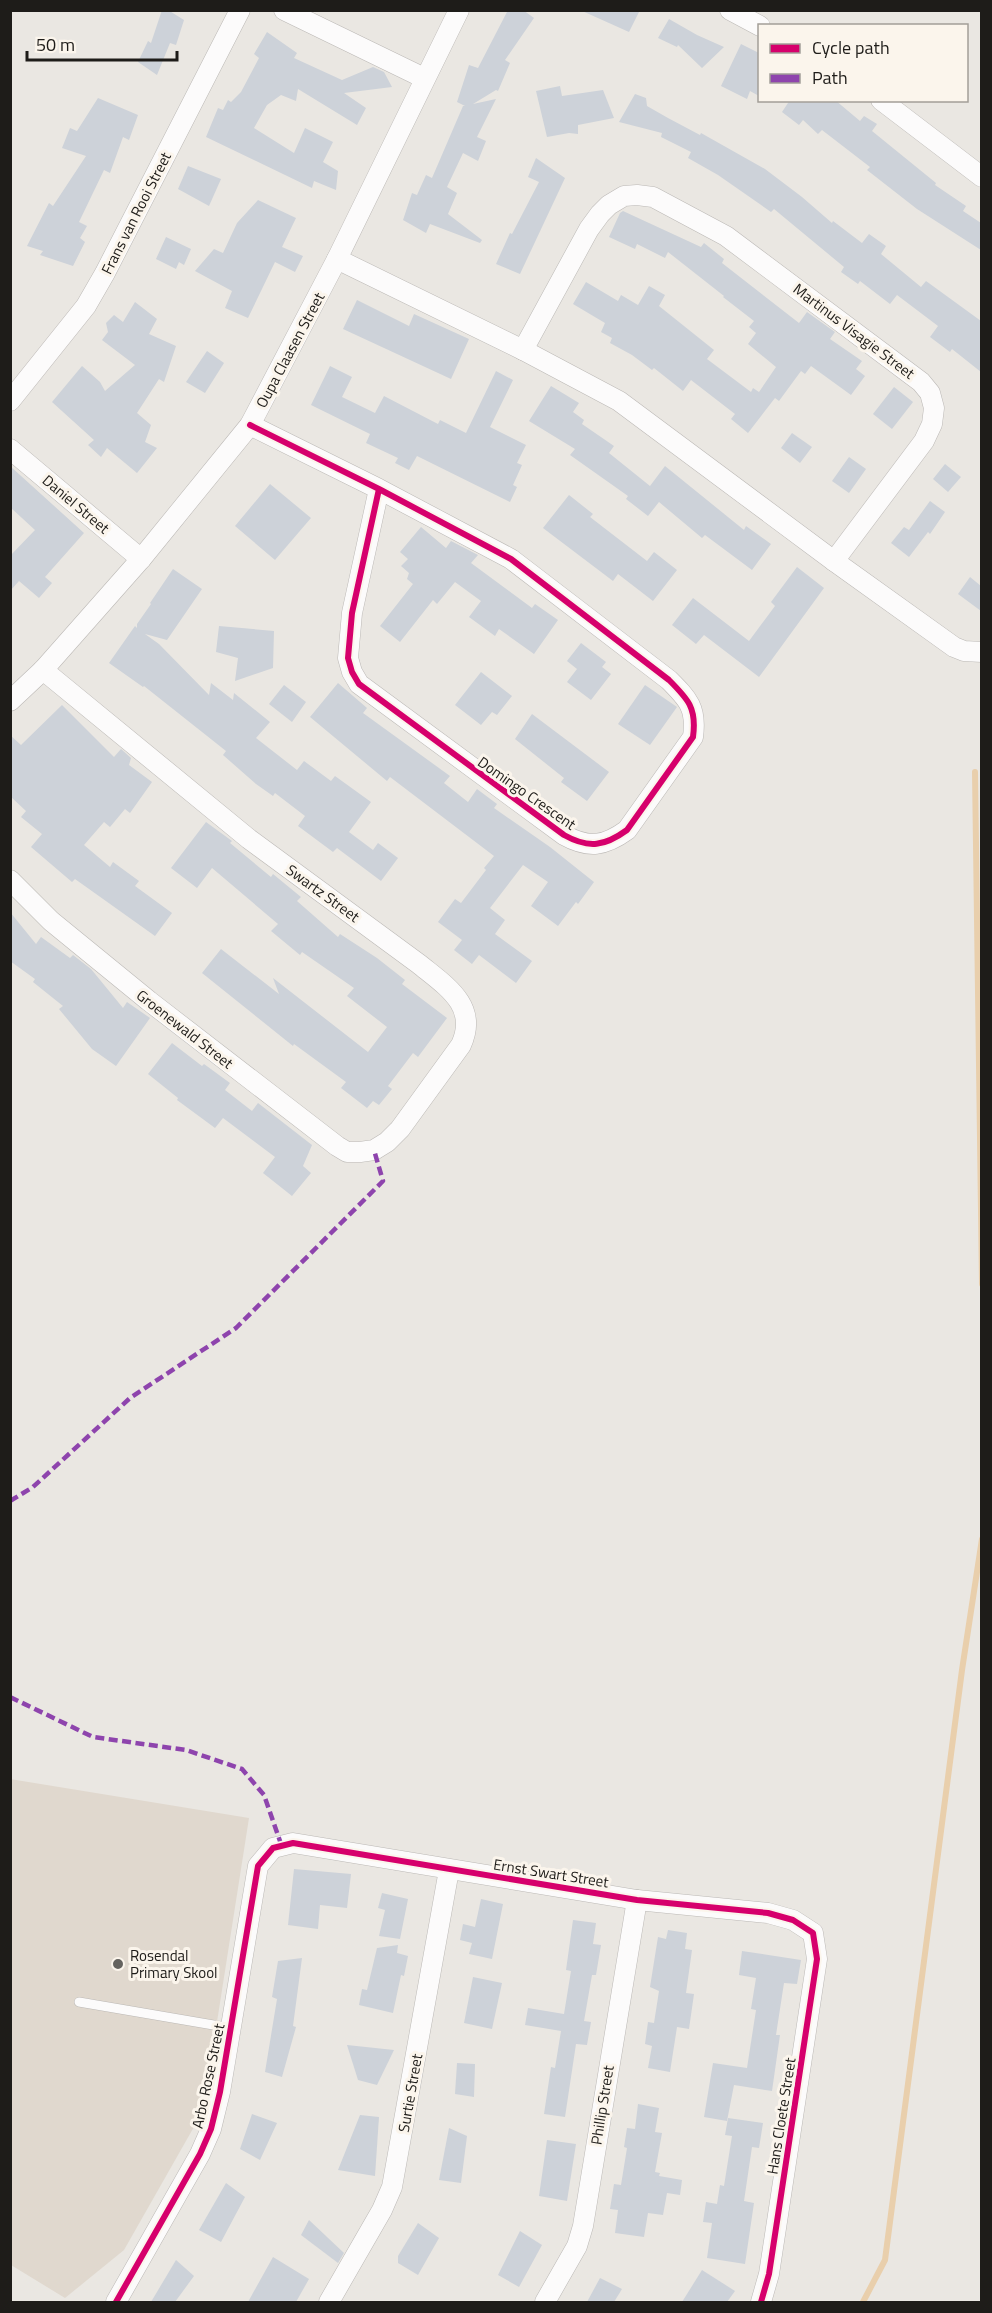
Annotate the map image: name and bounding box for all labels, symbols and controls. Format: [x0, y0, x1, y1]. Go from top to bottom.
scale bar [27, 24, 177, 62]
legend [758, 24, 968, 102]
text: 50 m [36, 31, 75, 58]
text: Cycle path [812, 34, 890, 61]
text: Path [812, 64, 848, 91]
street label: Frans van Rooi Street [95, 147, 177, 278]
street label: Martinus Visagie Street [788, 278, 920, 385]
street label: Oupa Claasen Street [250, 288, 330, 412]
street label: Daniel Street [37, 469, 115, 539]
street label: Domingo Crescent [473, 750, 581, 836]
street label: Swartz Street [281, 858, 365, 928]
street label: Groenewald Street [132, 984, 239, 1075]
street label: Ernst Swart Street [492, 1853, 611, 1894]
place label: Rosendal Primary Skool [130, 1944, 218, 1984]
marker: Rosendal Primary Skool [111, 1957, 125, 1971]
street label: Arbo Rose Street [186, 2021, 231, 2131]
street label: Surtie Street [392, 2051, 428, 2134]
street label: Hans Cloete Street [760, 2055, 802, 2176]
street label: Phillip Street [584, 2063, 620, 2146]

